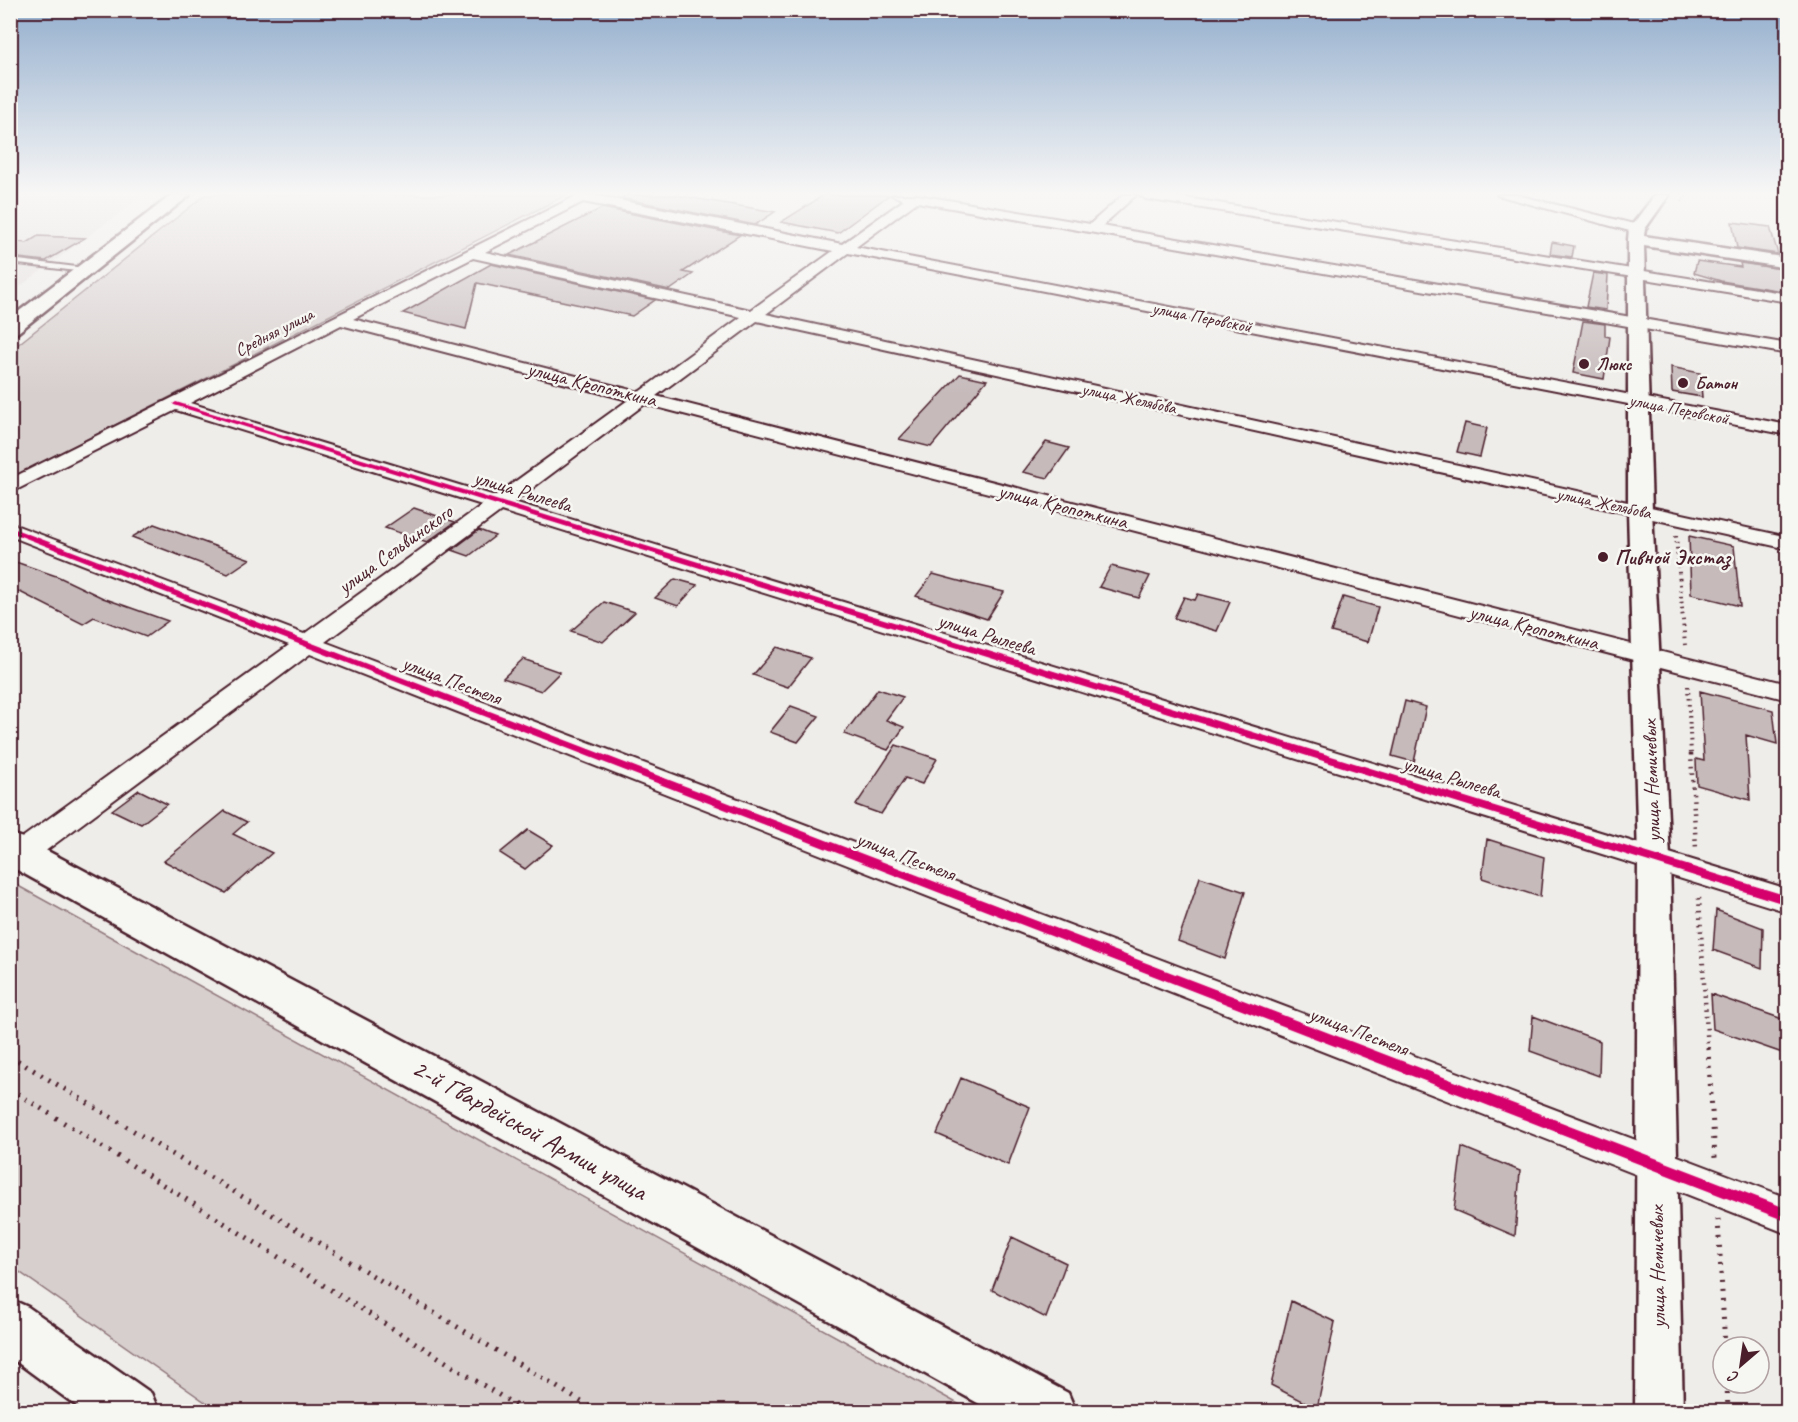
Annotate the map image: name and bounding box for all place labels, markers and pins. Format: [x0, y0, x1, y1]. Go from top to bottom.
place label: Люкс [1596, 353, 1633, 375]
marker: Люкс [1577, 357, 1591, 371]
place label: Батон [1695, 372, 1738, 394]
marker: Батон [1676, 376, 1690, 390]
place label: Пивной Экстаз [1615, 544, 1732, 571]
marker: Пивной Экстаз [1596, 550, 1610, 564]

